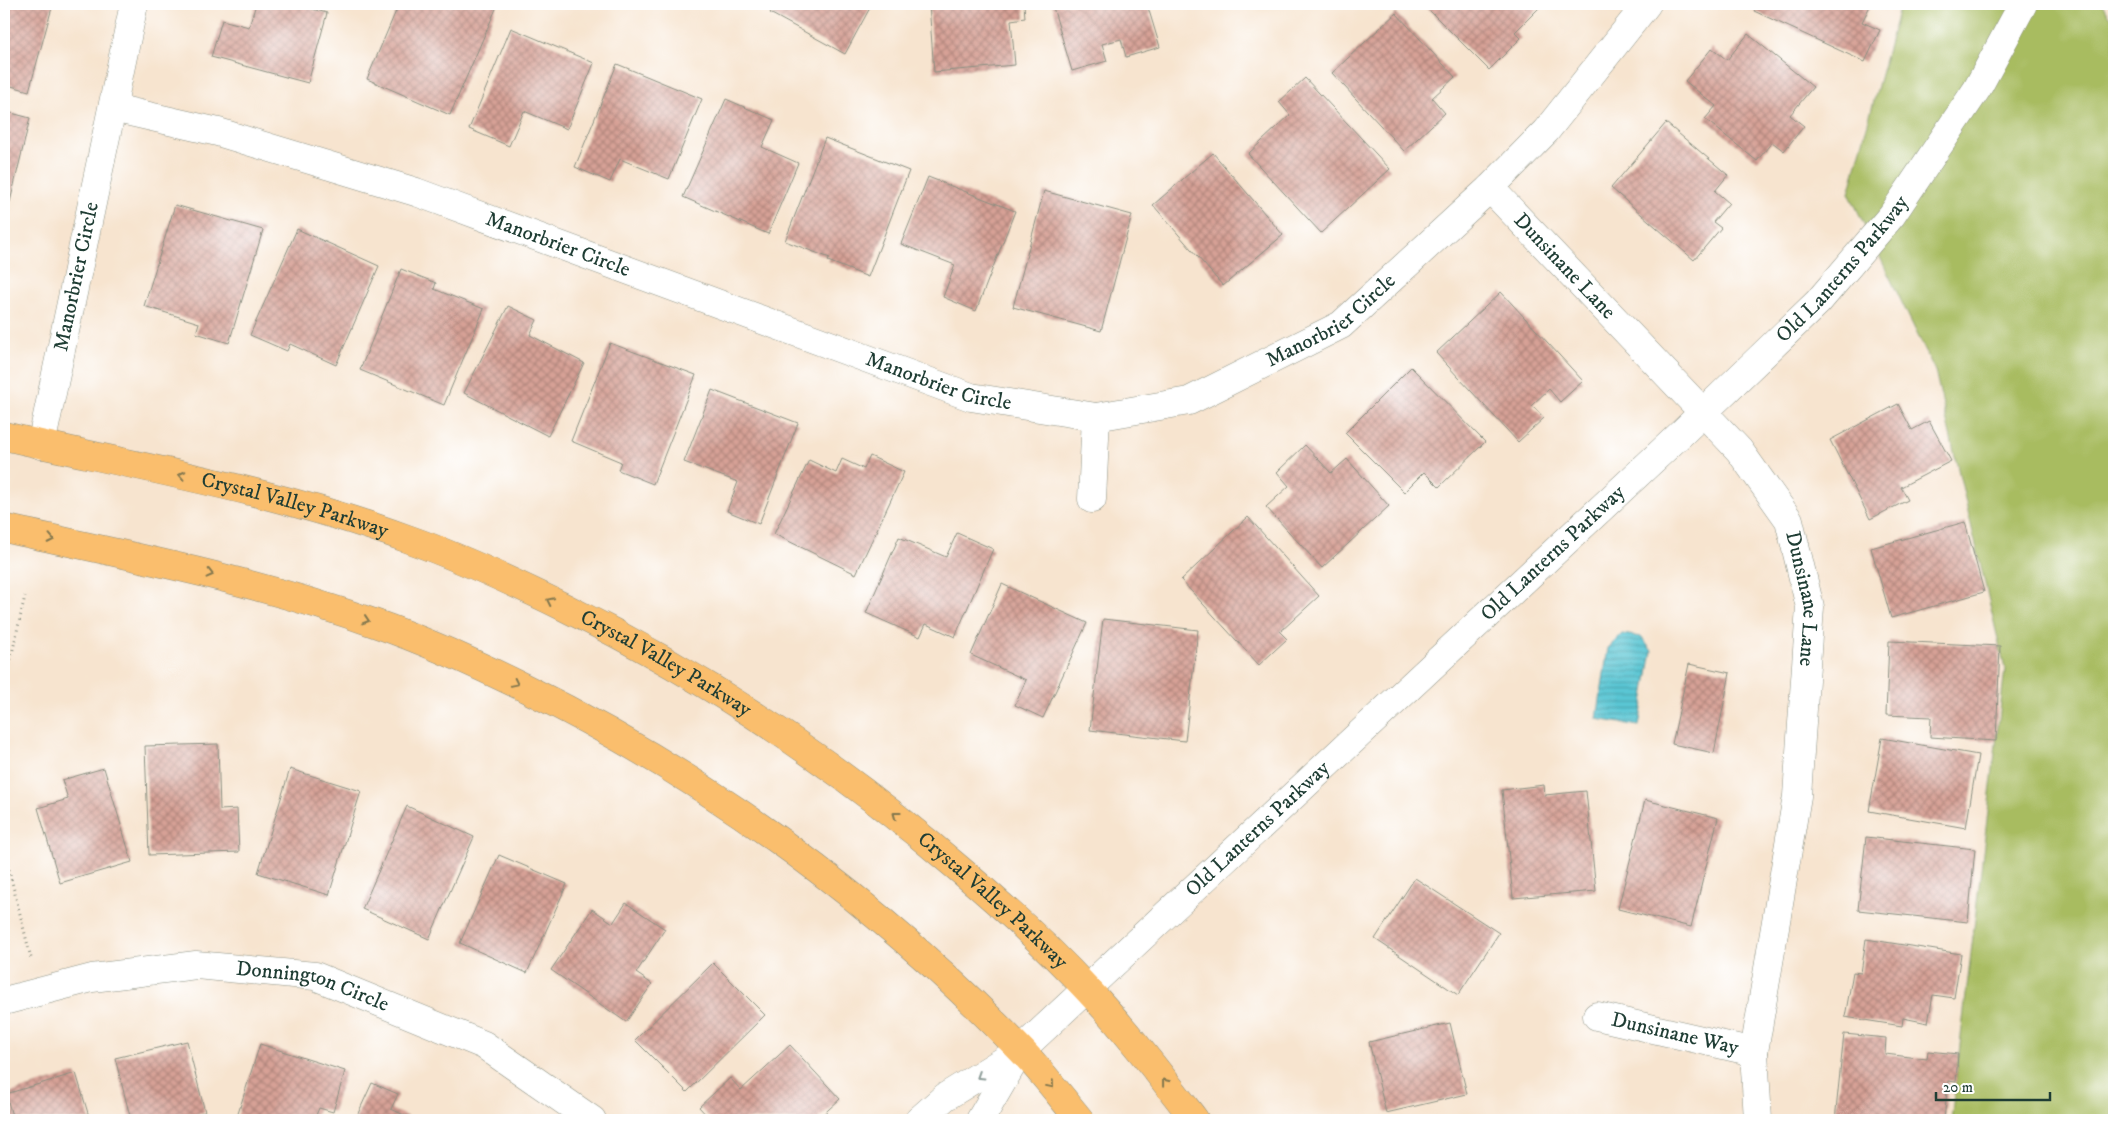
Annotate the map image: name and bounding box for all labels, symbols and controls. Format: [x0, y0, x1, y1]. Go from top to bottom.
street label: Old Lanterns Parkway [1771, 190, 1915, 348]
street label: Manorbrier Circle [48, 199, 105, 354]
street label: Manorbrier Circle [482, 206, 634, 283]
street label: Dunsinane Lane [1508, 208, 1621, 325]
street label: Manorbrier Circle [1262, 268, 1401, 373]
street label: Manorbrier Circle [862, 346, 1014, 416]
street label: Crystal Valley Parkway [199, 467, 393, 544]
one-way arrow [178, 470, 187, 481]
street label: Old Lanterns Parkway [1475, 479, 1631, 627]
street label: Dunsinane Lane [1779, 529, 1823, 668]
one-way arrow [47, 533, 56, 544]
one-way arrow [206, 568, 215, 579]
one-way arrow [547, 597, 556, 607]
street label: Crystal Valley Parkway [576, 604, 757, 723]
one-way arrow [361, 614, 369, 624]
one-way arrow [510, 677, 519, 688]
street label: Old Lanterns Parkway [1180, 755, 1336, 903]
one-way arrow [893, 813, 902, 821]
street label: Crystal Valley Parkway [912, 826, 1074, 975]
street label: Donnington Circle [235, 956, 393, 1018]
street label: Dunsinane Way [1609, 1007, 1742, 1061]
one-way arrow [976, 1069, 985, 1079]
scale bar [1936, 1069, 2049, 1101]
one-way arrow [1162, 1078, 1171, 1087]
text: 20 m [1943, 1078, 1973, 1097]
one-way arrow [1045, 1079, 1054, 1088]

